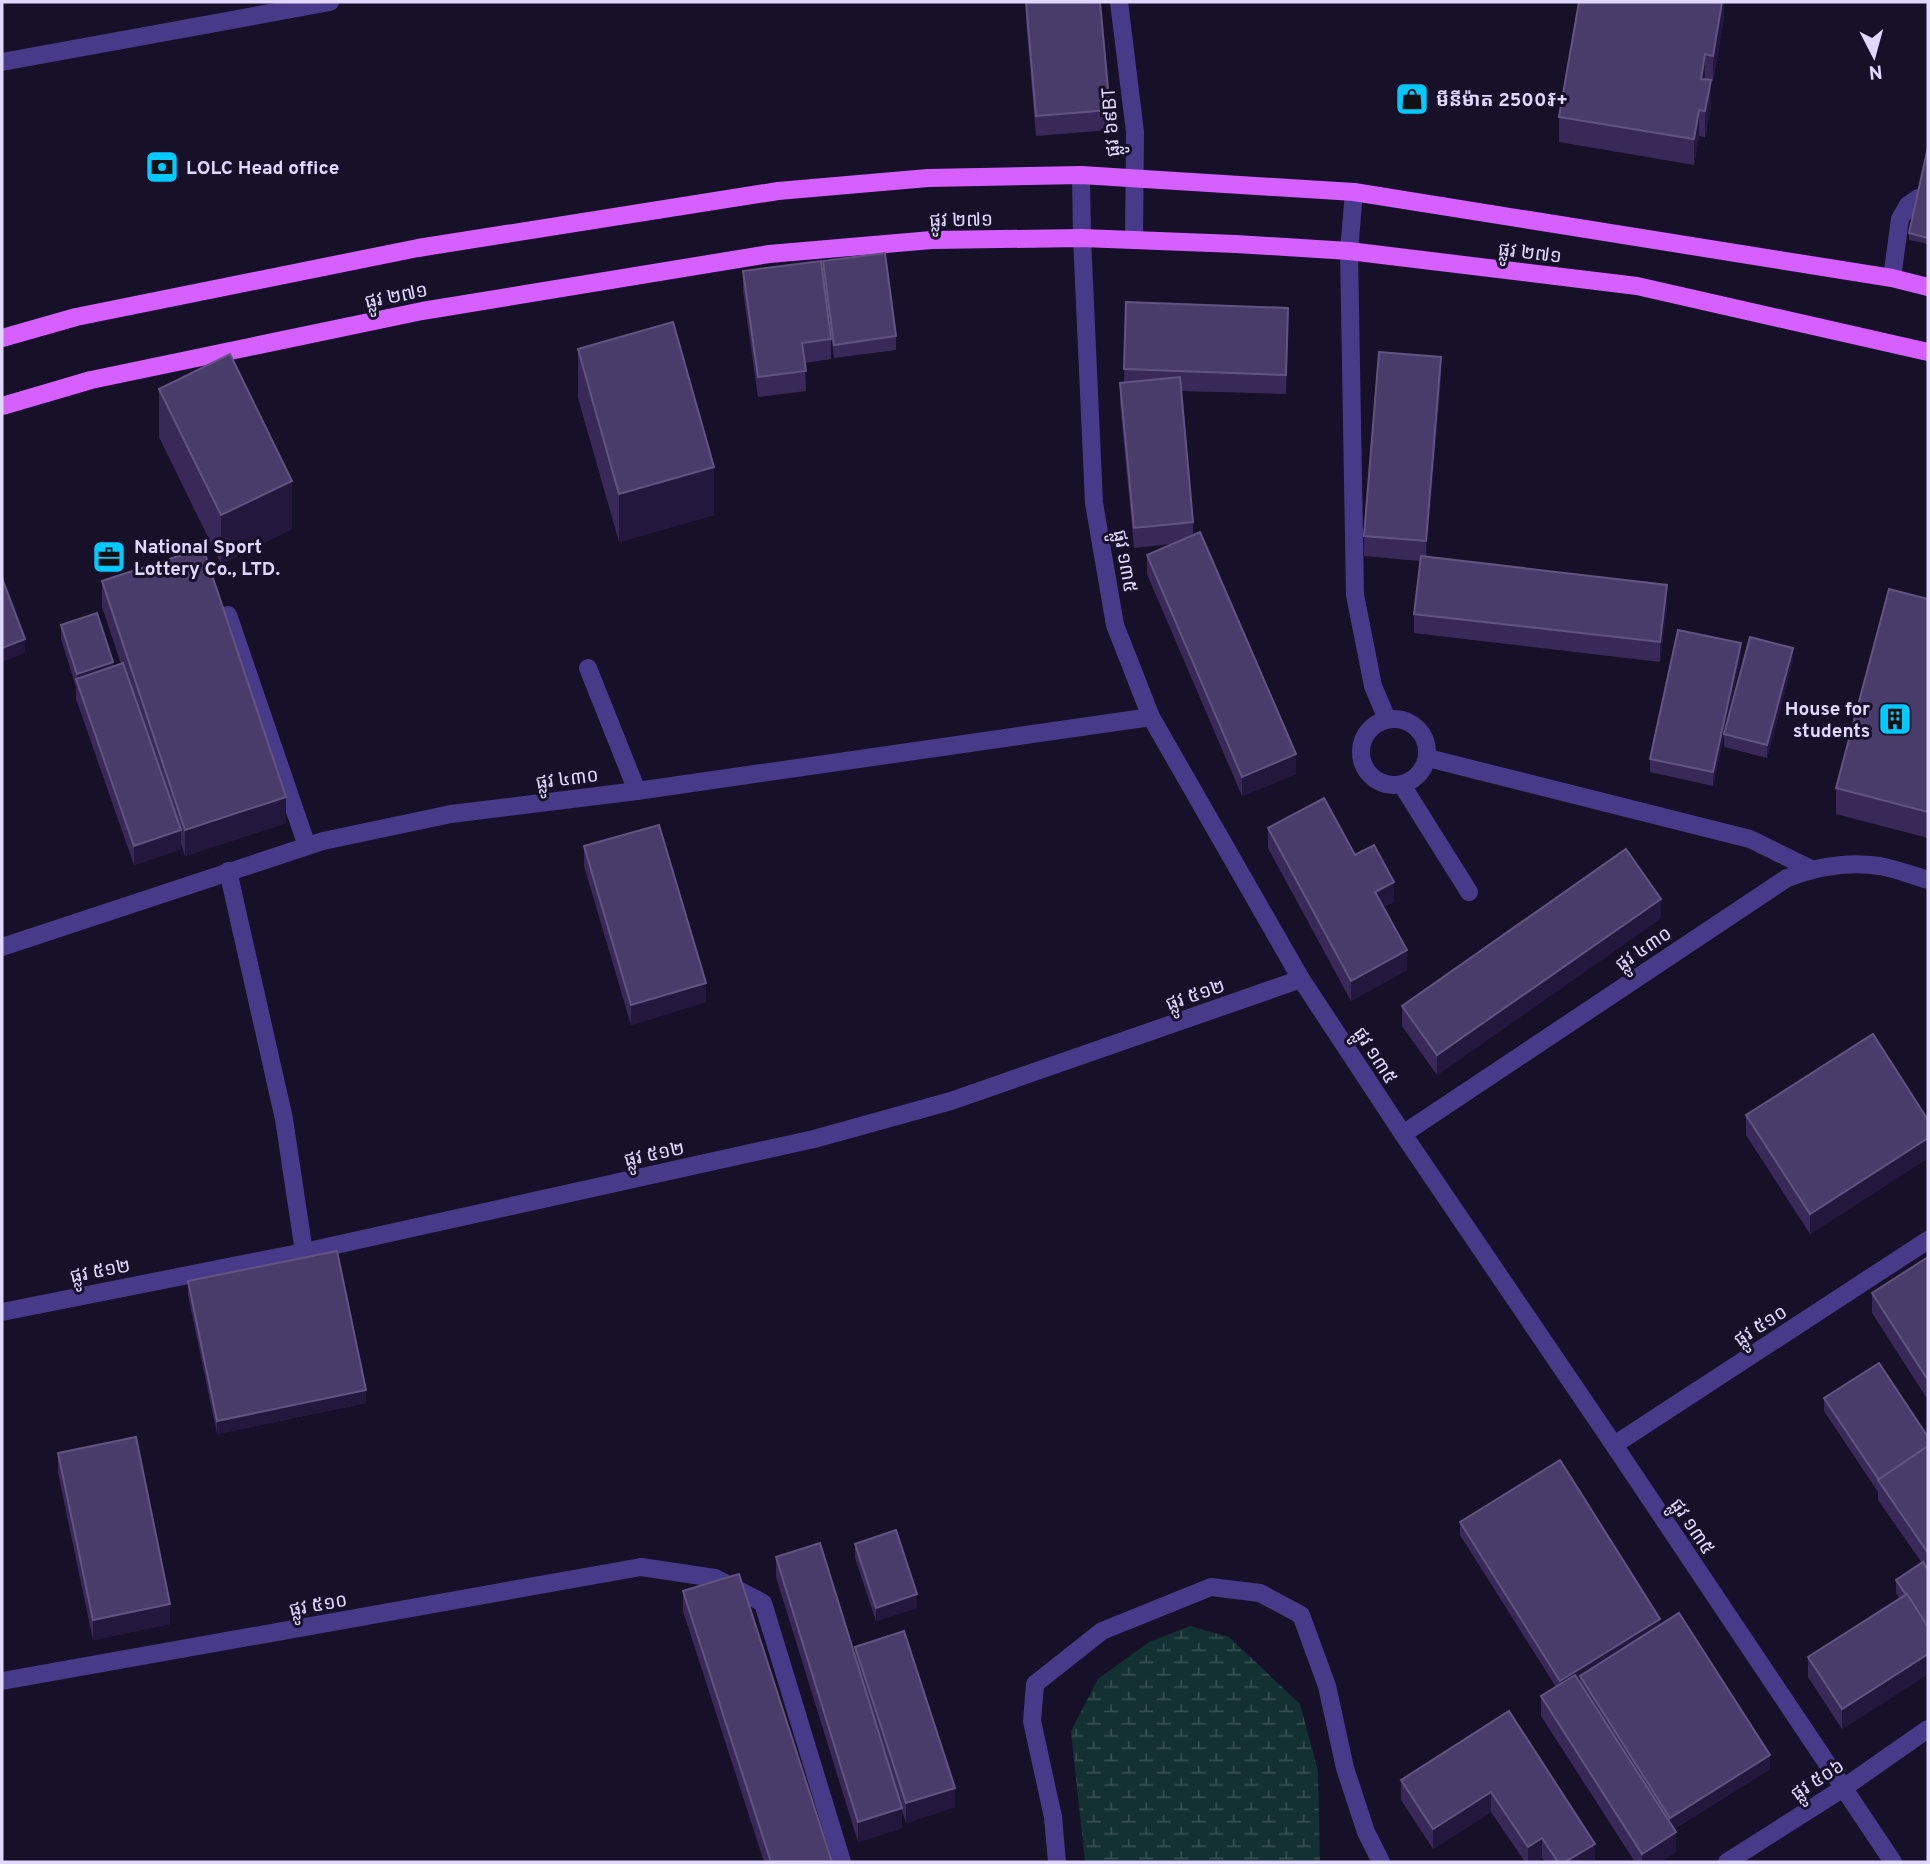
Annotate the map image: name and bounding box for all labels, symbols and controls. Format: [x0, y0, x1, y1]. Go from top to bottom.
north arrow [1839, 21, 1909, 91]
text: N [1868, 58, 1884, 84]
shop icon: មីនីម៉ាត 2500៛+ [1393, 80, 1431, 118]
street label: ផ្លូវ ៦៩BT [1098, 86, 1130, 158]
place label: មីនីម៉ាត 2500៛+ [1436, 89, 1568, 113]
bank icon: LOLC Head office [143, 148, 181, 186]
place label: LOLC Head office [186, 157, 339, 181]
street label: ផ្លូវ ២៧១ [929, 208, 993, 237]
street label: ផ្លូវ ២៧១ [1496, 238, 1563, 273]
street label: ផ្លូវ ២៧១ [363, 279, 431, 318]
street label: ផ្លូវ ១៣៥ [1103, 528, 1141, 595]
place label: National Sport Lottery Co., LTD. [134, 536, 280, 582]
office icon: National Sport Lottery Co., LTD. [90, 538, 128, 576]
place label: House for students [1785, 698, 1870, 744]
building icon: House for students [1876, 700, 1914, 738]
street label: ផ្លូវ ៤៣០ [534, 764, 601, 799]
street label: ផ្លូវ ៤៣០ [1611, 922, 1679, 980]
street label: ផ្លូវ ៥១២ [1163, 975, 1230, 1021]
street label: ផ្លូវ ១៣៥ [1344, 1023, 1402, 1091]
street label: ផ្លូវ ៥១២ [622, 1137, 688, 1177]
street label: ផ្លូវ ៥១២ [68, 1254, 133, 1293]
street label: ផ្លូវ ៥១០ [1730, 1301, 1794, 1356]
street label: ផ្លូវ ១៣៥ [1661, 1494, 1719, 1562]
street label: ផ្លូវ ៥១០ [287, 1589, 350, 1626]
street label: ផ្លូវ ៥០៦ [1787, 1755, 1851, 1810]

